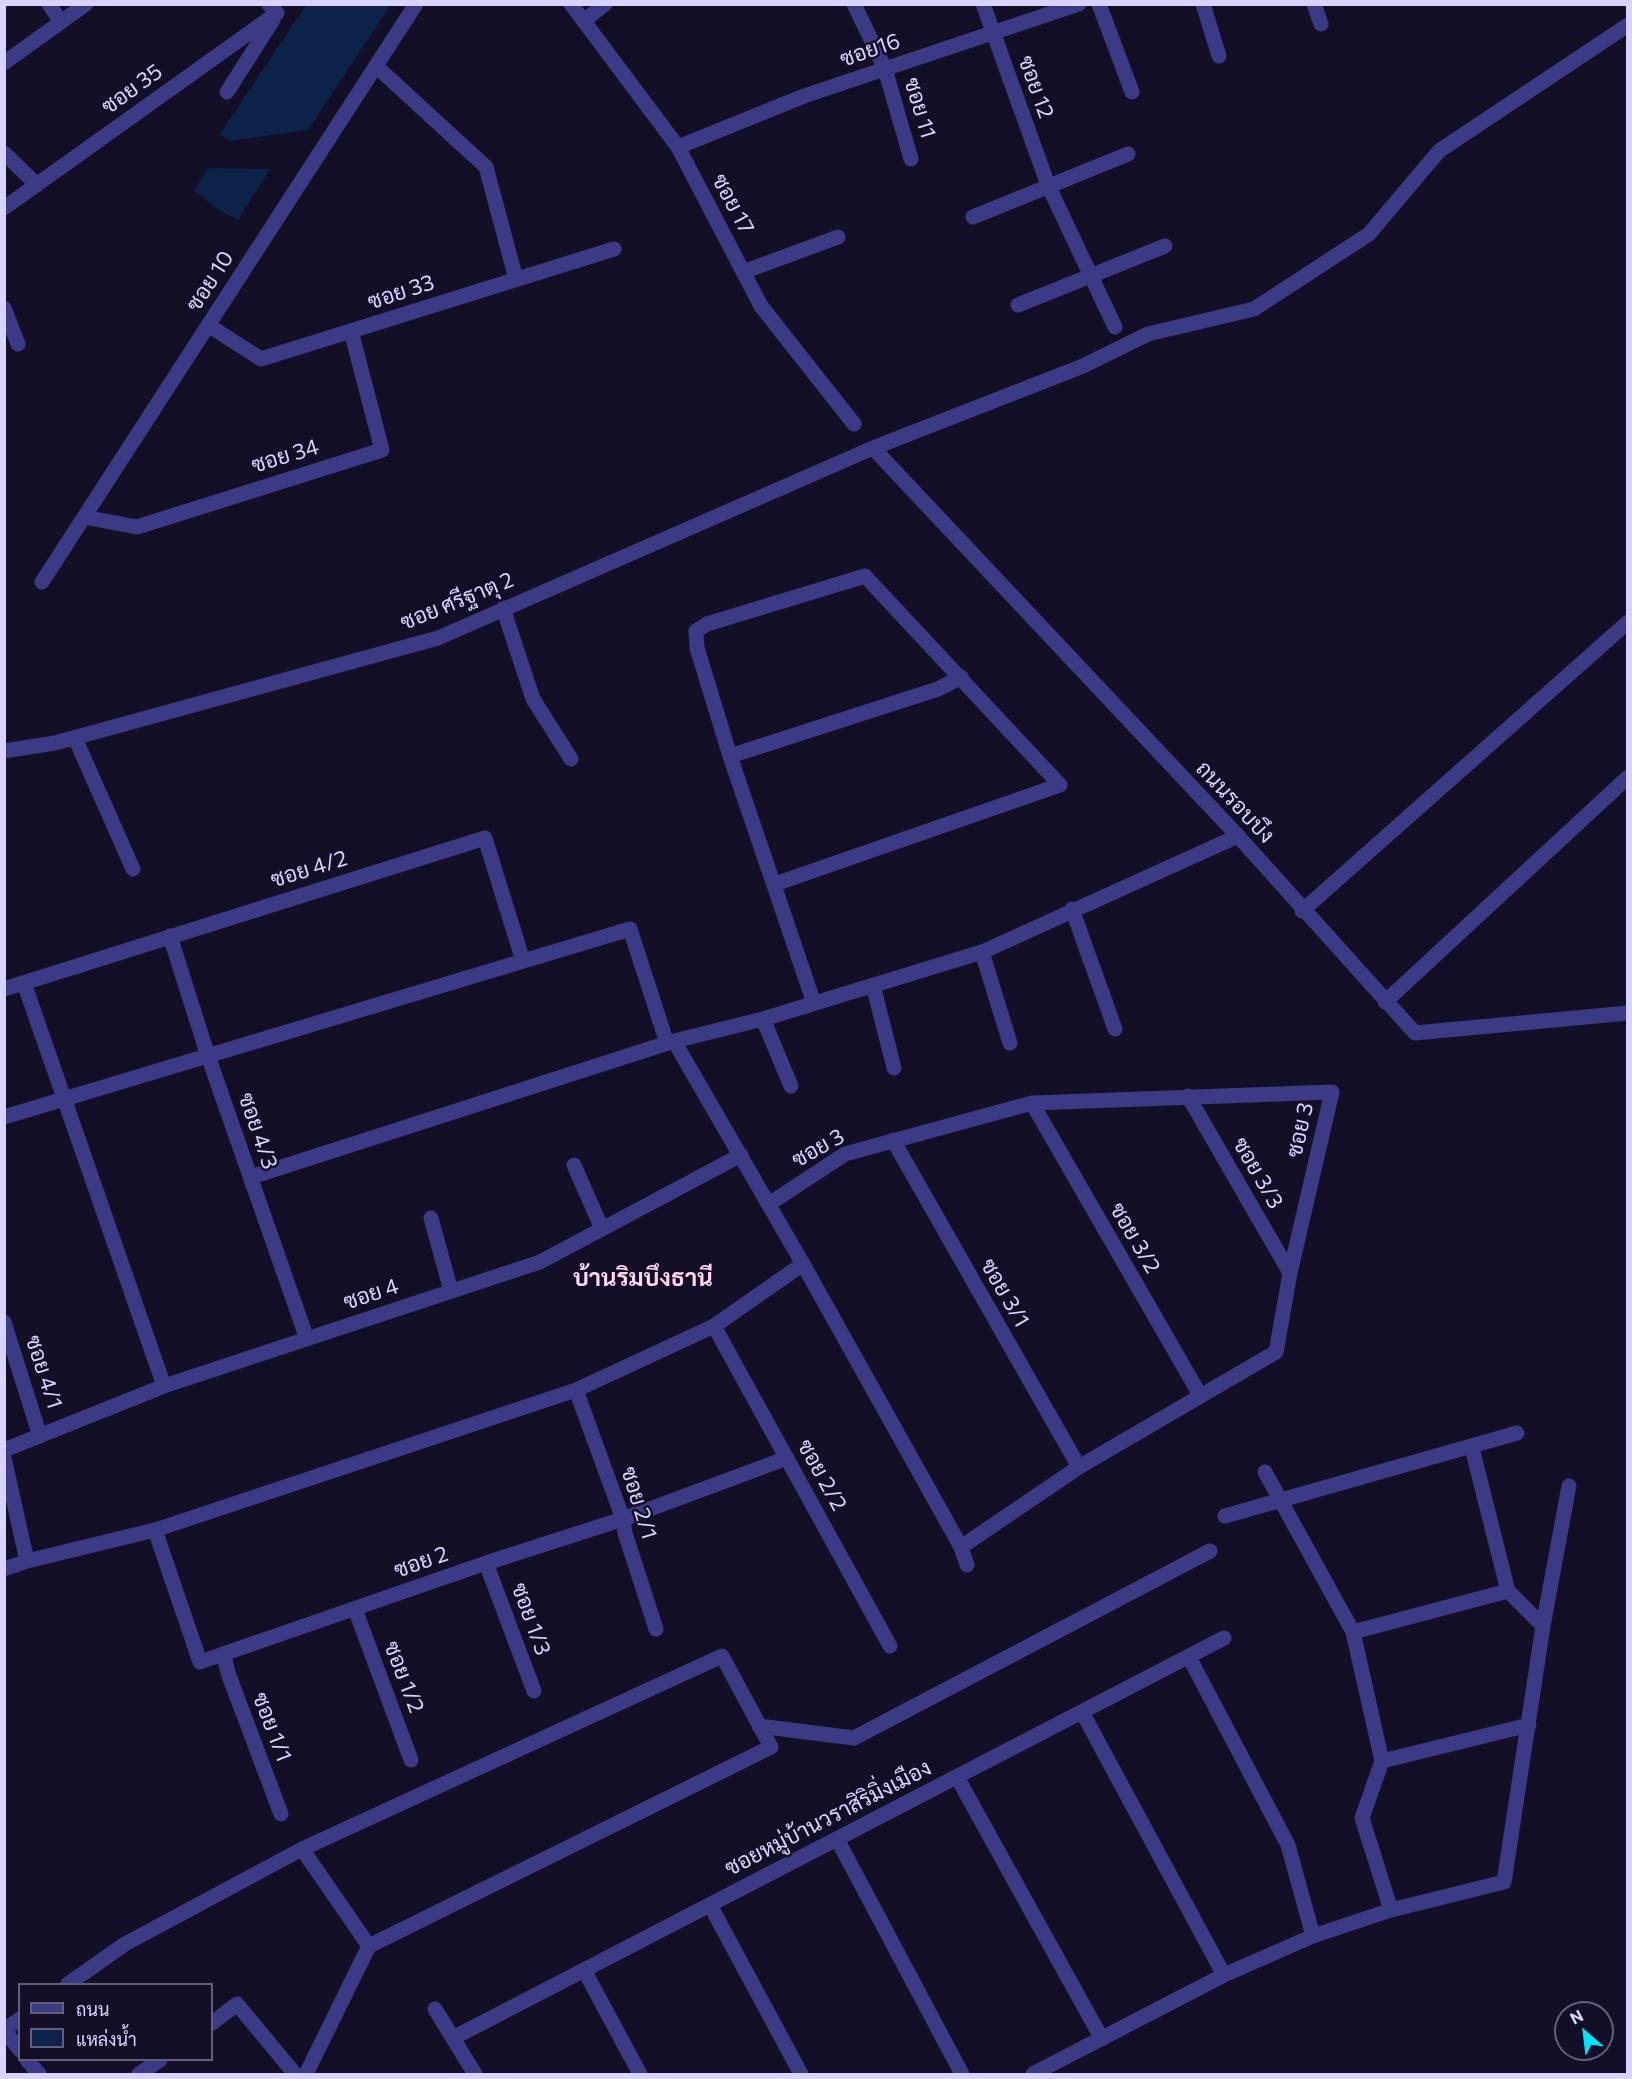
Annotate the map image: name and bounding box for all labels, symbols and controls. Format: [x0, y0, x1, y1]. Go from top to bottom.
street label: ซอย16 [836, 27, 904, 73]
street label: ซอย 12 [1013, 52, 1059, 122]
street label: ซอย 35 [97, 58, 167, 120]
street label: ซอย 11 [898, 74, 942, 142]
street label: ซอย 17 [706, 169, 760, 239]
street label: ซอย 10 [181, 246, 239, 316]
street label: ซอย 33 [364, 269, 438, 315]
street label: ซอย 34 [248, 433, 322, 479]
street label: ซอย ศรีฐาตุ 2 [397, 566, 517, 636]
street label: ถนนรอบบึง [1190, 755, 1280, 849]
street label: ซอย 4/2 [268, 845, 350, 893]
street label: ซอย 4/3 [233, 1089, 283, 1173]
street label: ซอย 3 [1281, 1100, 1319, 1160]
street label: ซอย 3 [787, 1123, 849, 1173]
street label: ซอย 3/3 [1227, 1133, 1289, 1213]
street label: ซอย 3/2 [1104, 1198, 1166, 1278]
street label: ซอย 3/1 [975, 1254, 1035, 1332]
district label: บ้านริมบึงธานี [573, 1264, 713, 1292]
street label: ซอย 4 [340, 1273, 402, 1315]
street label: ซอย 4/1 [20, 1332, 68, 1412]
street label: ซอย 2/2 [792, 1435, 852, 1515]
street label: ซอย 2/1 [615, 1463, 663, 1543]
street label: ซอย 2 [390, 1540, 452, 1584]
street label: ซอย 1/3 [506, 1579, 556, 1659]
street label: ซอย 1/2 [378, 1637, 430, 1717]
street label: ซอย 1/1 [247, 1689, 297, 1765]
street label: ซอยหมู่บ้านวราสิริมิ่งเมือง [720, 1754, 936, 1882]
legend [18, 1983, 213, 2061]
text: ถนน [76, 1998, 109, 2020]
north arrow [1554, 2001, 1614, 2061]
text: N [1566, 2005, 1586, 2028]
text: แหล่งน้ำ [76, 2028, 137, 2050]

